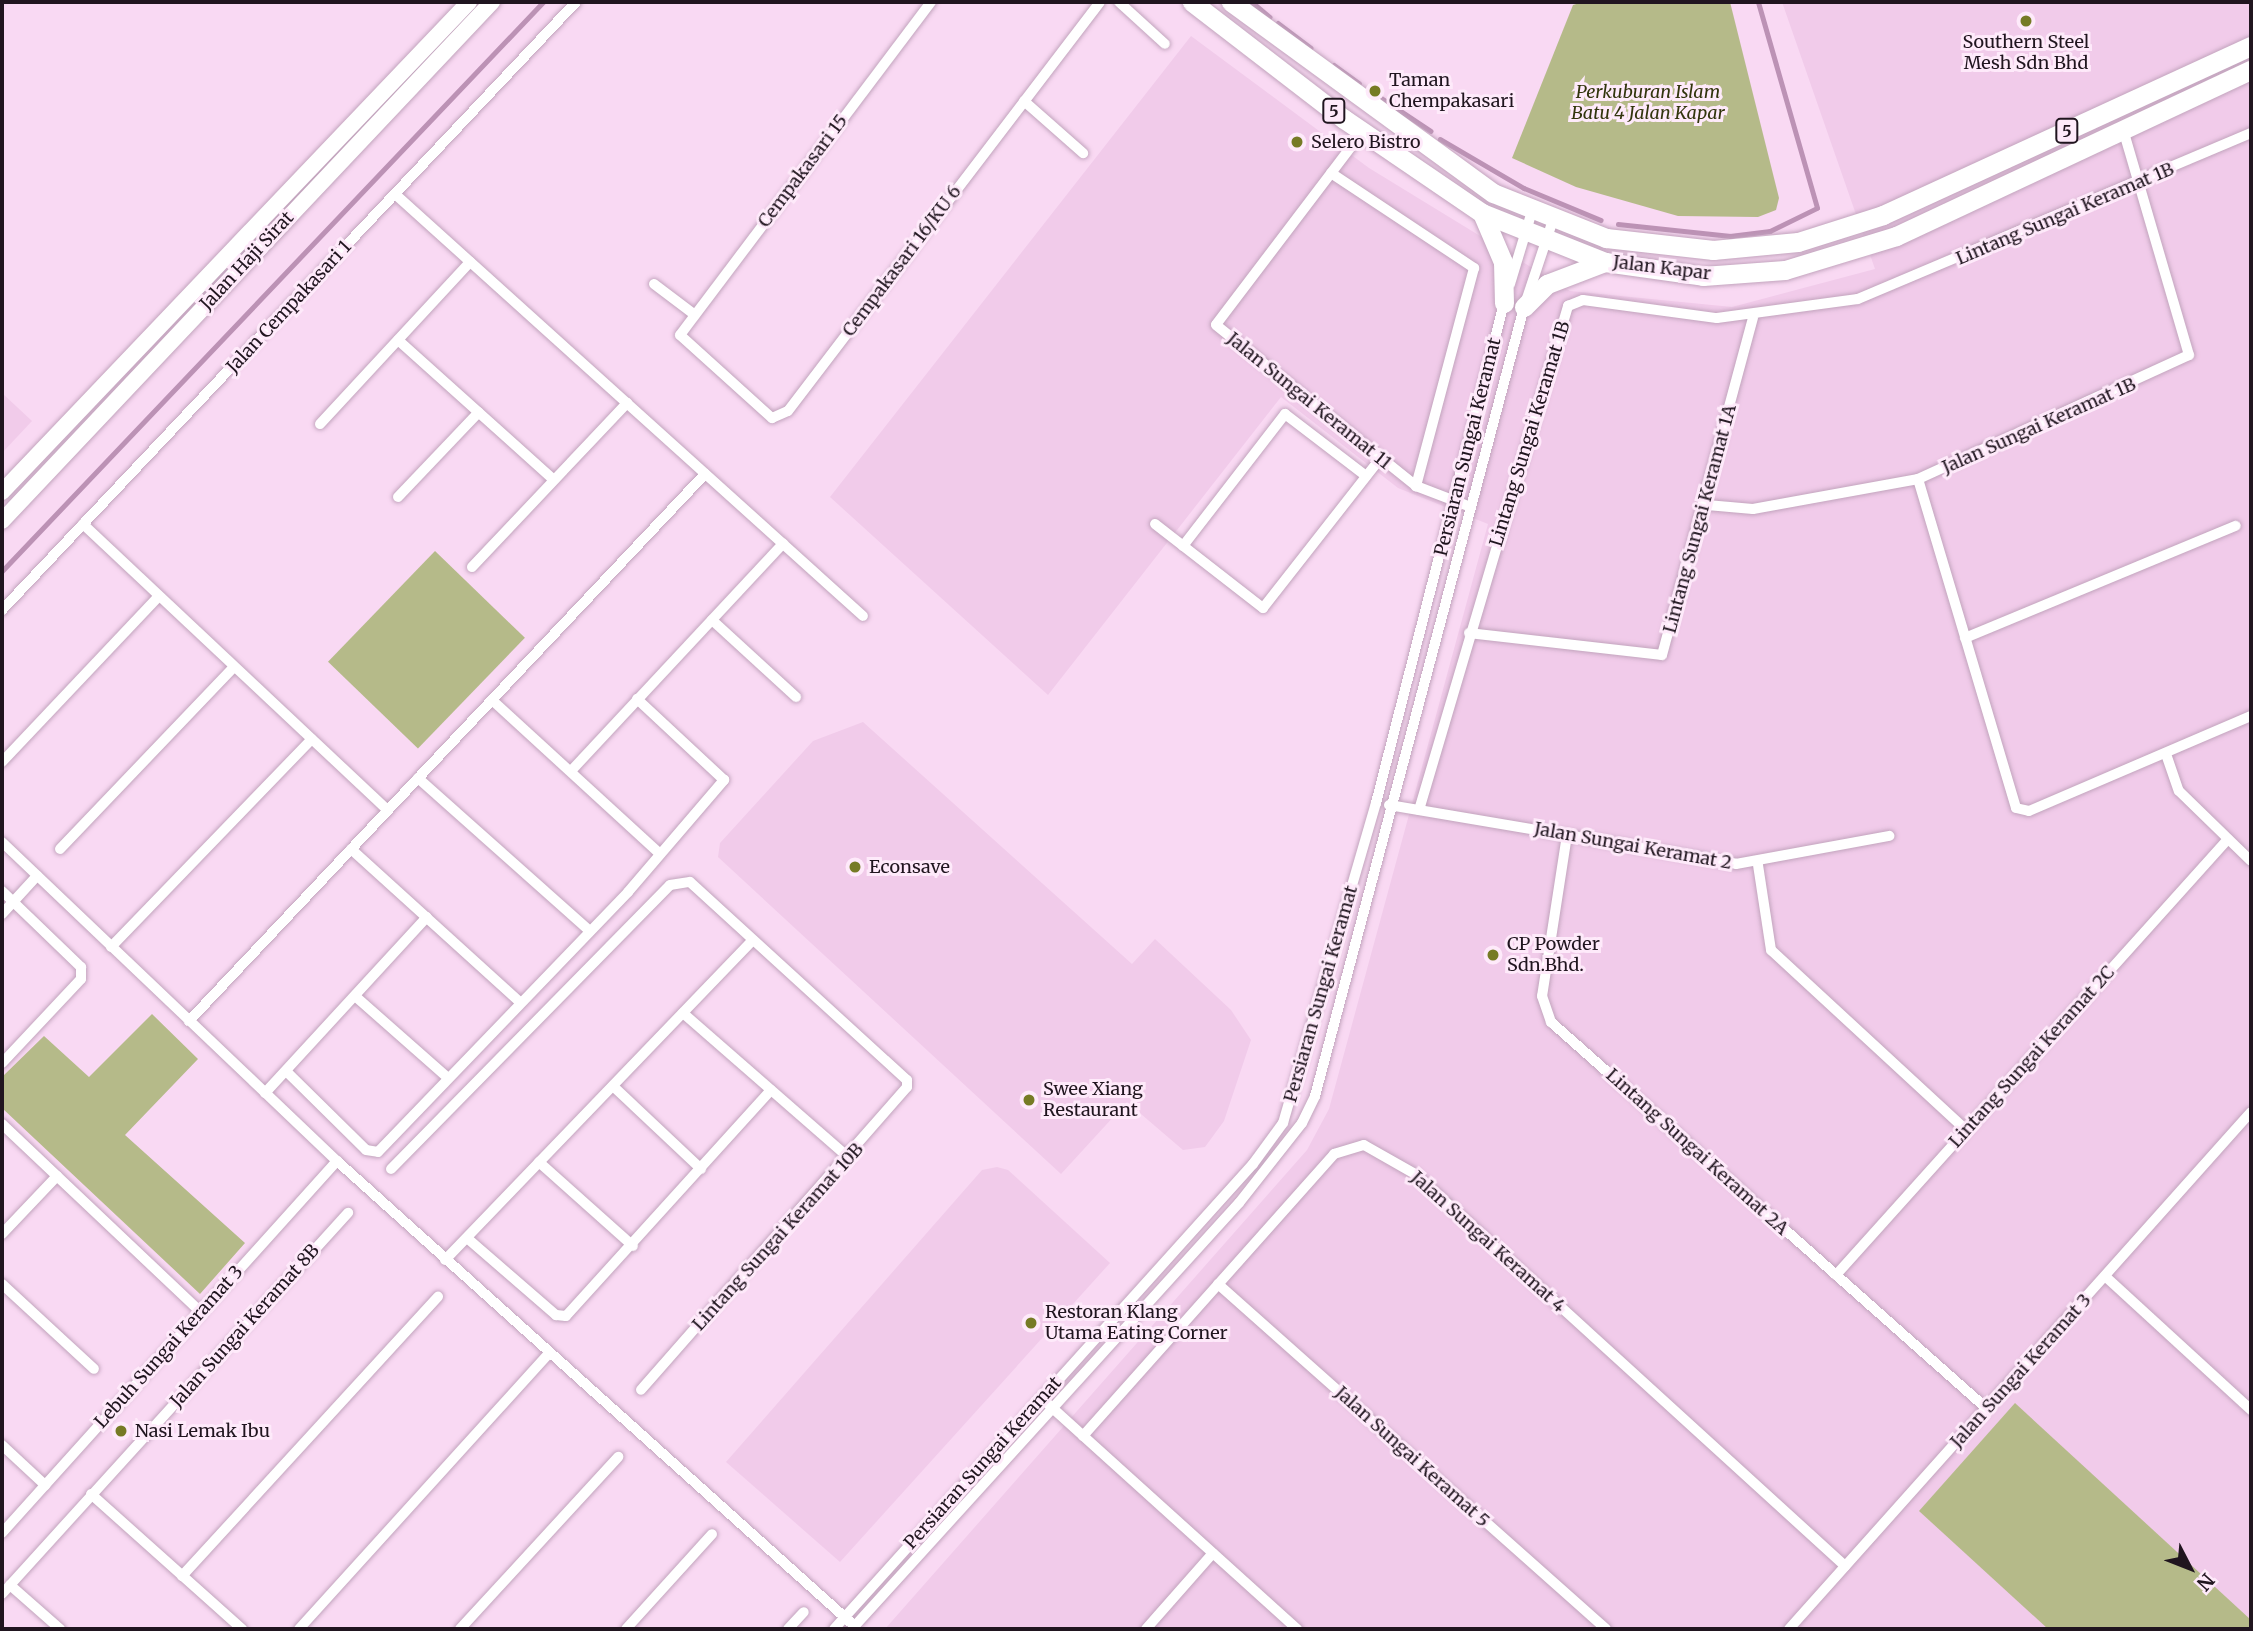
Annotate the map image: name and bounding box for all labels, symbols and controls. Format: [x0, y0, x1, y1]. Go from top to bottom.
marker: Southern Steel Mesh Sdn Bhd [2018, 13, 2034, 29]
place label: Southern Steel Mesh Sdn Bhd [1963, 32, 2089, 74]
place label: Taman Chempakasari [1389, 70, 1514, 112]
park label: Perkuburan Islam Batu 4 Jalan Kapar [1571, 82, 1725, 124]
marker: Taman Chempakasari [1367, 83, 1383, 99]
road number: 5 [1322, 99, 1346, 124]
street label: Cempakasari 15 [754, 110, 852, 232]
road number: 5 [2055, 119, 2079, 144]
place label: Selero Bistro [1311, 131, 1420, 153]
marker: Selero Bistro [1289, 134, 1305, 150]
street label: Lintang Sungai Keramat 1B [1953, 158, 2177, 270]
street label: Cempakasari 16/KU 6 [838, 181, 966, 341]
street label: Jalan Haji Sirat [196, 207, 298, 315]
street label: Jalan Cempakasari 1 [222, 236, 356, 378]
street label: Jalan Kapar [1612, 251, 1712, 285]
street label: Lintang Sungai Keramat 1B [1485, 319, 1575, 549]
street label: Jalan Sungai Keramat 11 [1222, 328, 1396, 474]
street label: Persiaran Sungai Keramat [1430, 336, 1506, 558]
street label: Jalan Sungai Keramat 1B [1939, 374, 2139, 478]
street label: Lintang Sungai Keramat 1A [1659, 402, 1741, 636]
street label: Jalan Sungai Keramat 2 [1532, 818, 1734, 874]
place label: Econsave [869, 856, 950, 878]
marker: Econsave [847, 859, 863, 875]
street label: Persiaran Sungai Keramat [1280, 883, 1362, 1105]
place label: CP Powder Sdn.Bhd. [1507, 934, 1600, 976]
marker: CP Powder Sdn.Bhd. [1485, 947, 1501, 963]
street label: Lintang Sungai Keramat 2C [1945, 962, 2119, 1152]
street label: Lintang Sungai Keramat 2A [1601, 1064, 1793, 1240]
place label: Swee Xiang Restaurant [1043, 1079, 1143, 1122]
marker: Swee Xiang Restaurant [1021, 1092, 1037, 1108]
street label: Lintang Sungai Keramat 10B [688, 1139, 868, 1335]
street label: Jalan Sungai Keramat 4 [1406, 1167, 1570, 1317]
street label: Jalan Sungai Keramat 8B [166, 1240, 324, 1412]
street label: Lebuh Sungai Keramat 3 [90, 1261, 248, 1433]
street label: Jalan Sungai Keramat 3 [1946, 1289, 2096, 1453]
place label: Restoran Klang Utama Eating Corner [1045, 1302, 1228, 1344]
marker: Restoran Klang Utama Eating Corner [1023, 1315, 1039, 1331]
street label: Persiaran Sungai Keramat [900, 1372, 1066, 1554]
street label: Jalan Sungai Keramat 5 [1330, 1382, 1494, 1532]
place label: Nasi Lemak Ibu [135, 1420, 270, 1442]
marker: Nasi Lemak Ibu [113, 1423, 129, 1439]
north arrow [2155, 1533, 2225, 1603]
text: N [2192, 1568, 2220, 1596]

